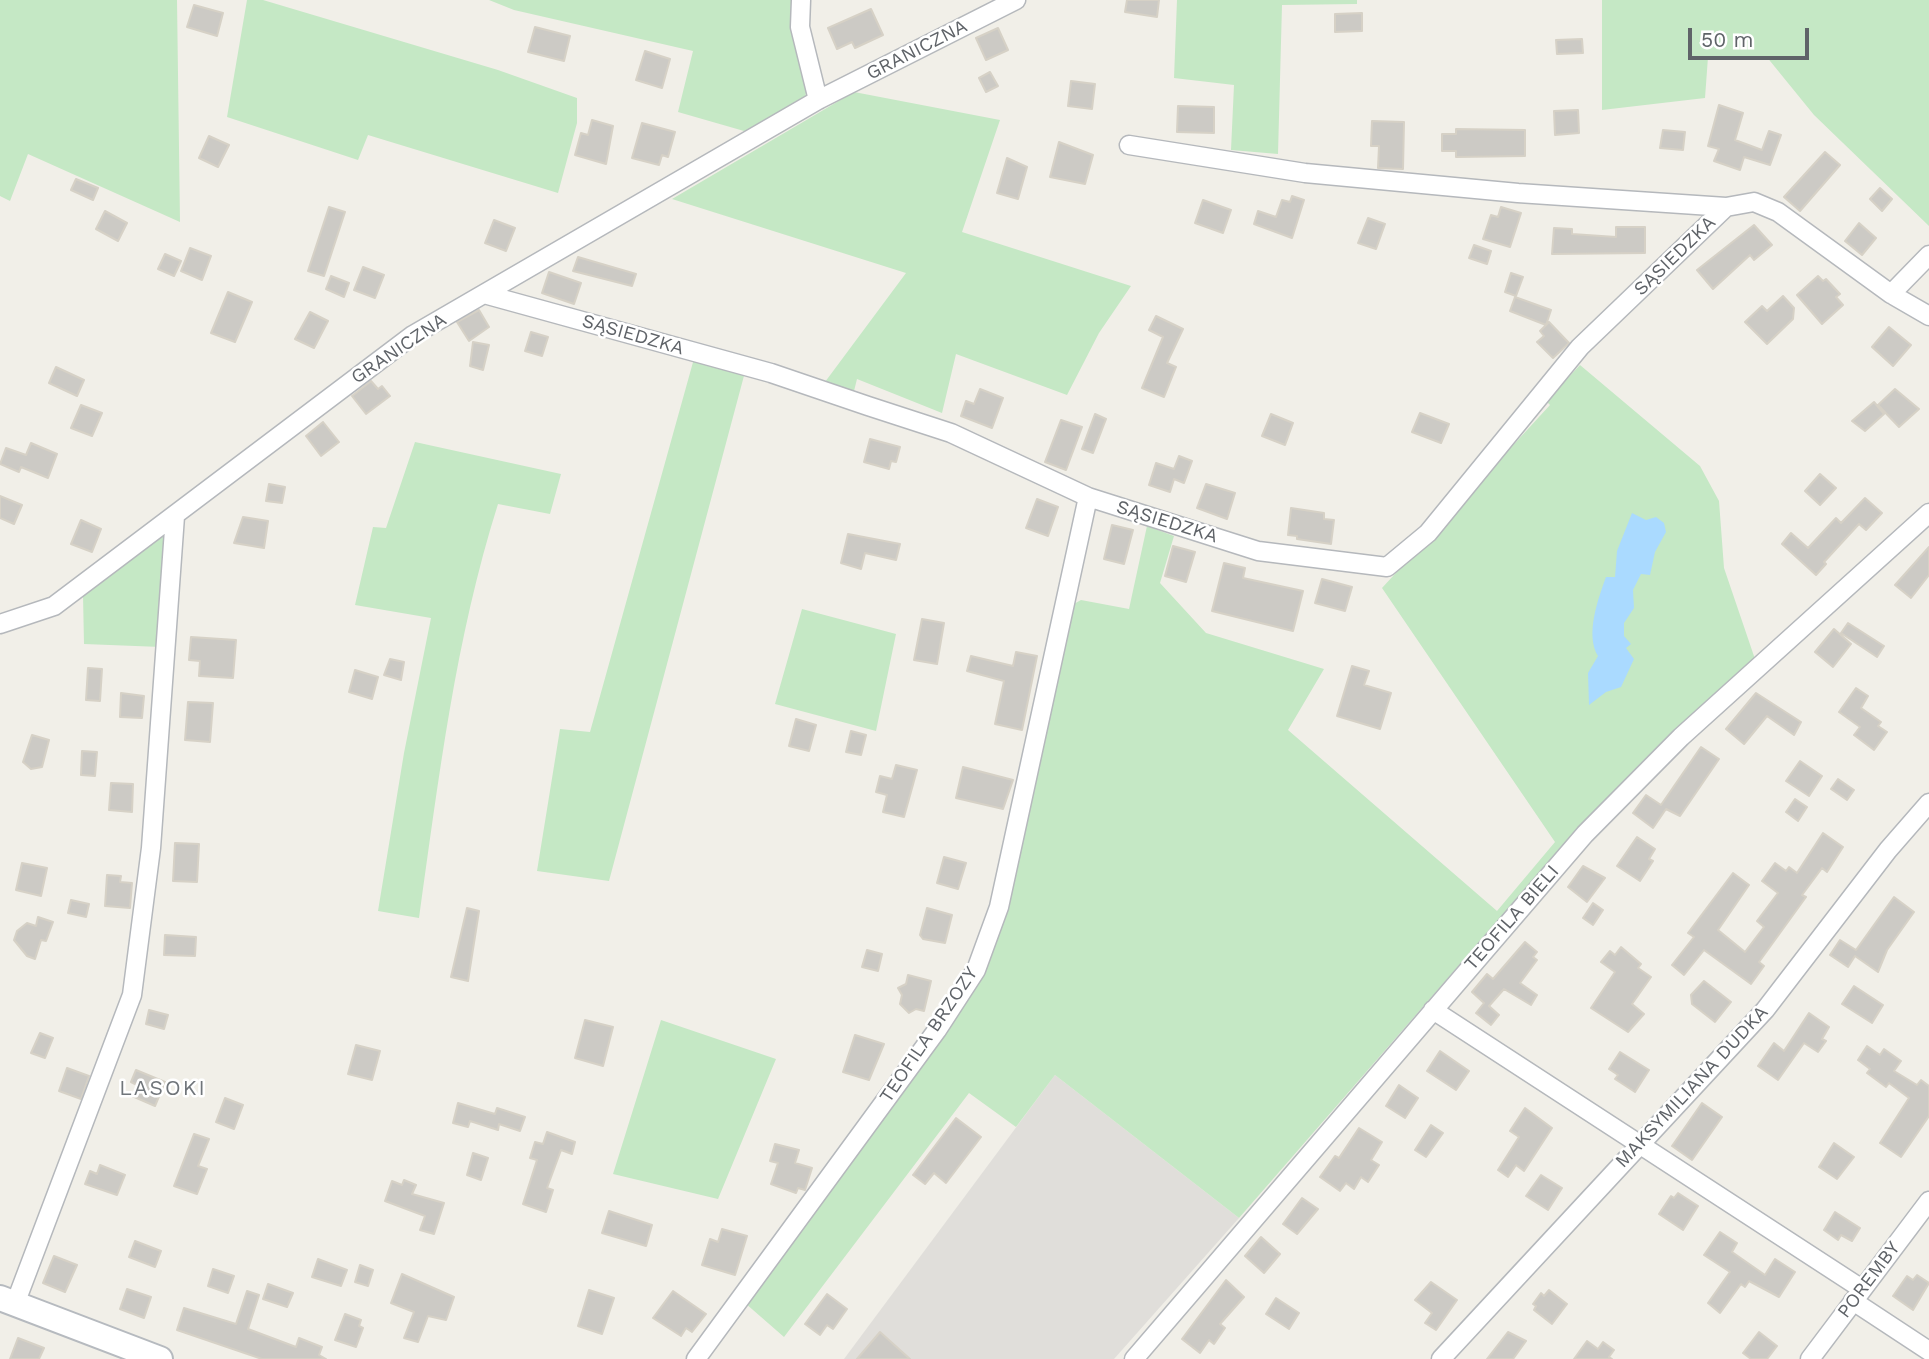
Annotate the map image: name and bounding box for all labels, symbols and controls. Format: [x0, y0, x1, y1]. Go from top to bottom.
scale bar [1691, 14, 1812, 58]
street label: GRANICZNA [863, 15, 971, 85]
text: 50 m [1701, 27, 1753, 52]
street label: SĄSIEDZKA [1629, 211, 1721, 301]
street label: GRANICZNA [347, 309, 451, 389]
street label: SĄSIEDZKA [580, 310, 686, 360]
street label: SĄSIEDZKA [1114, 496, 1220, 548]
street label: TEOFILA BIELI [1460, 861, 1564, 975]
street label: TEOFILA BRZOZY [875, 963, 983, 1107]
street label: MAKSYMILIANA DUDKA [1611, 1001, 1773, 1173]
district label: LASOKI [120, 1076, 206, 1102]
street label: POREMBY [1833, 1237, 1905, 1323]

